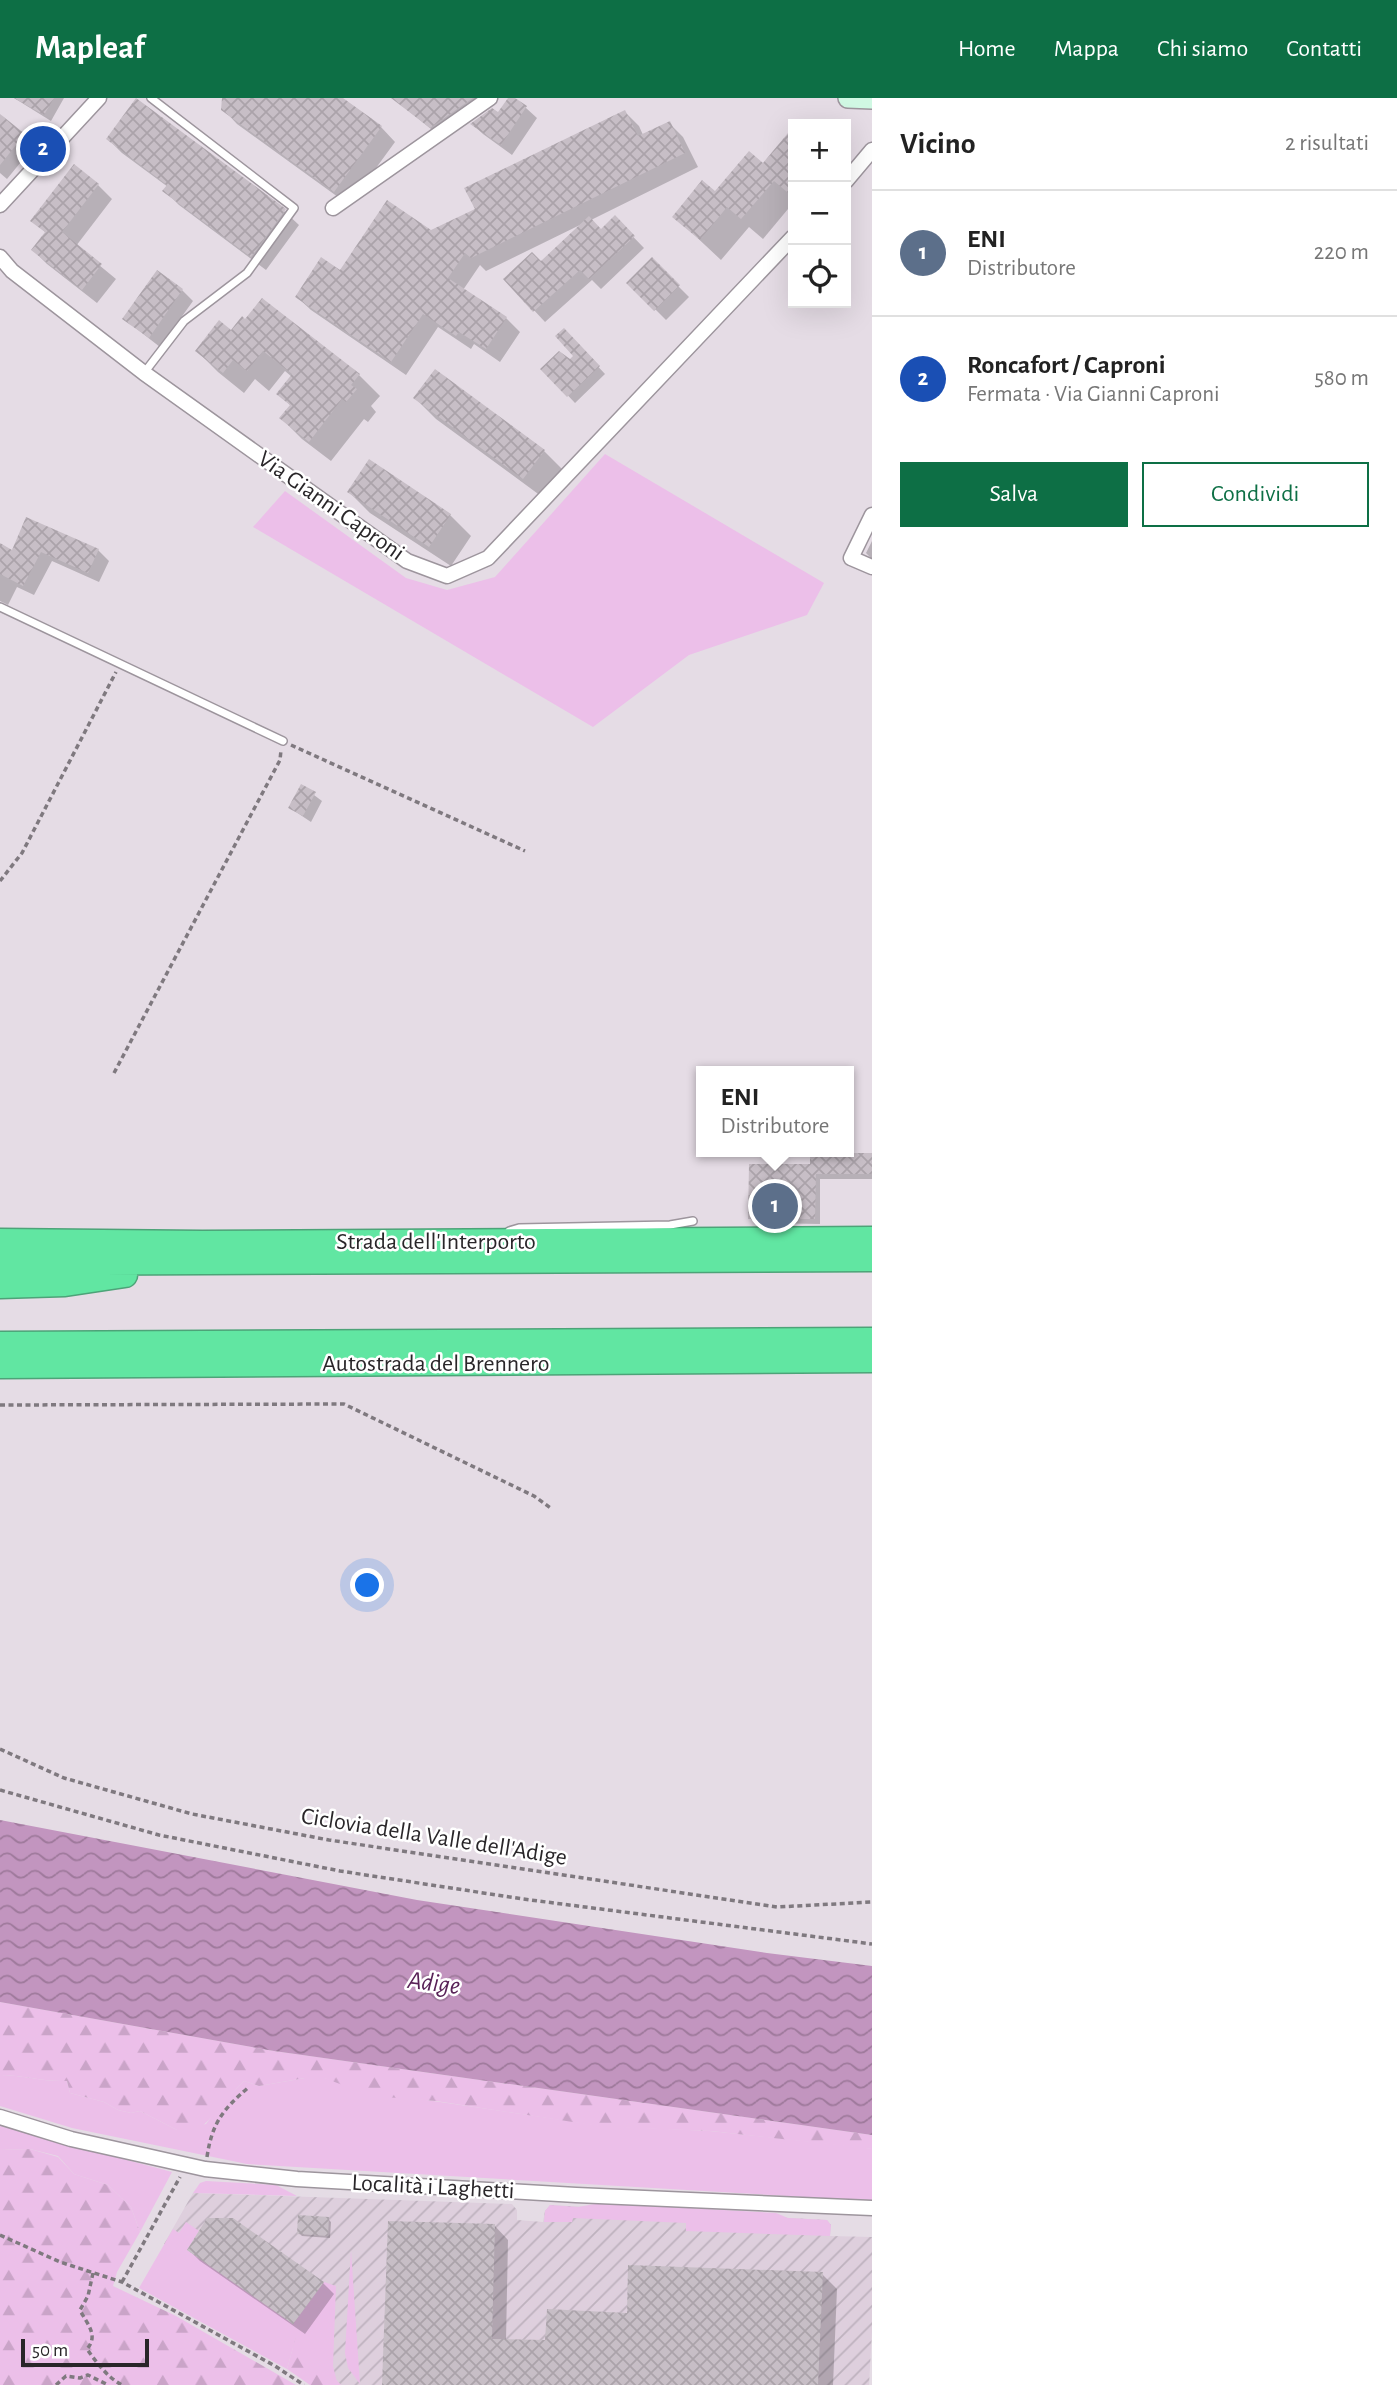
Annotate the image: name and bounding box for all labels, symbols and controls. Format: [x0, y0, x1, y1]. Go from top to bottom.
text: Mapleaf [35, 32, 145, 65]
text: Home [958, 37, 1016, 61]
text: Mappa [1054, 37, 1119, 61]
text: Chi siamo [1157, 37, 1248, 61]
text: Contatti [1286, 37, 1362, 61]
map controls [788, 119, 851, 308]
button: + [788, 119, 851, 182]
pin: 2 [20, 123, 66, 175]
text: Vicino [900, 129, 976, 159]
text: 2 risultati [1285, 132, 1369, 155]
button: − [788, 182, 851, 245]
text: ENI [967, 226, 1006, 252]
text: 1 [919, 241, 927, 264]
text: 220 m [1314, 241, 1369, 264]
button: locate [788, 245, 851, 308]
text: Distributore [967, 257, 1076, 280]
text: Roncafort / Caproni [967, 352, 1166, 378]
text: 2 [918, 367, 928, 390]
text: 580 m [1314, 367, 1369, 390]
text: Fermata · Via Gianni Caproni [967, 383, 1220, 406]
street label: Via Gianni Caproni [253, 447, 409, 565]
button: Salva [900, 462, 1128, 527]
button: Condividi [1142, 462, 1369, 527]
popup [696, 1066, 854, 1157]
text: ENI [721, 1084, 760, 1110]
text: Distributore [721, 1115, 829, 1138]
pin: 1 [752, 1180, 798, 1232]
street label: Strada dell'Interporto [336, 1230, 536, 1254]
street label: Autostrada del Brennero [322, 1352, 550, 1376]
your location [350, 1568, 384, 1602]
street label: Ciclovia della Valle dell'Adige [299, 1804, 569, 1870]
water label: Adige [406, 1967, 462, 1999]
street label: Località i Laghetti [351, 2171, 515, 2203]
scale bar [21, 2336, 149, 2368]
text: 50 m [32, 2341, 68, 2360]

